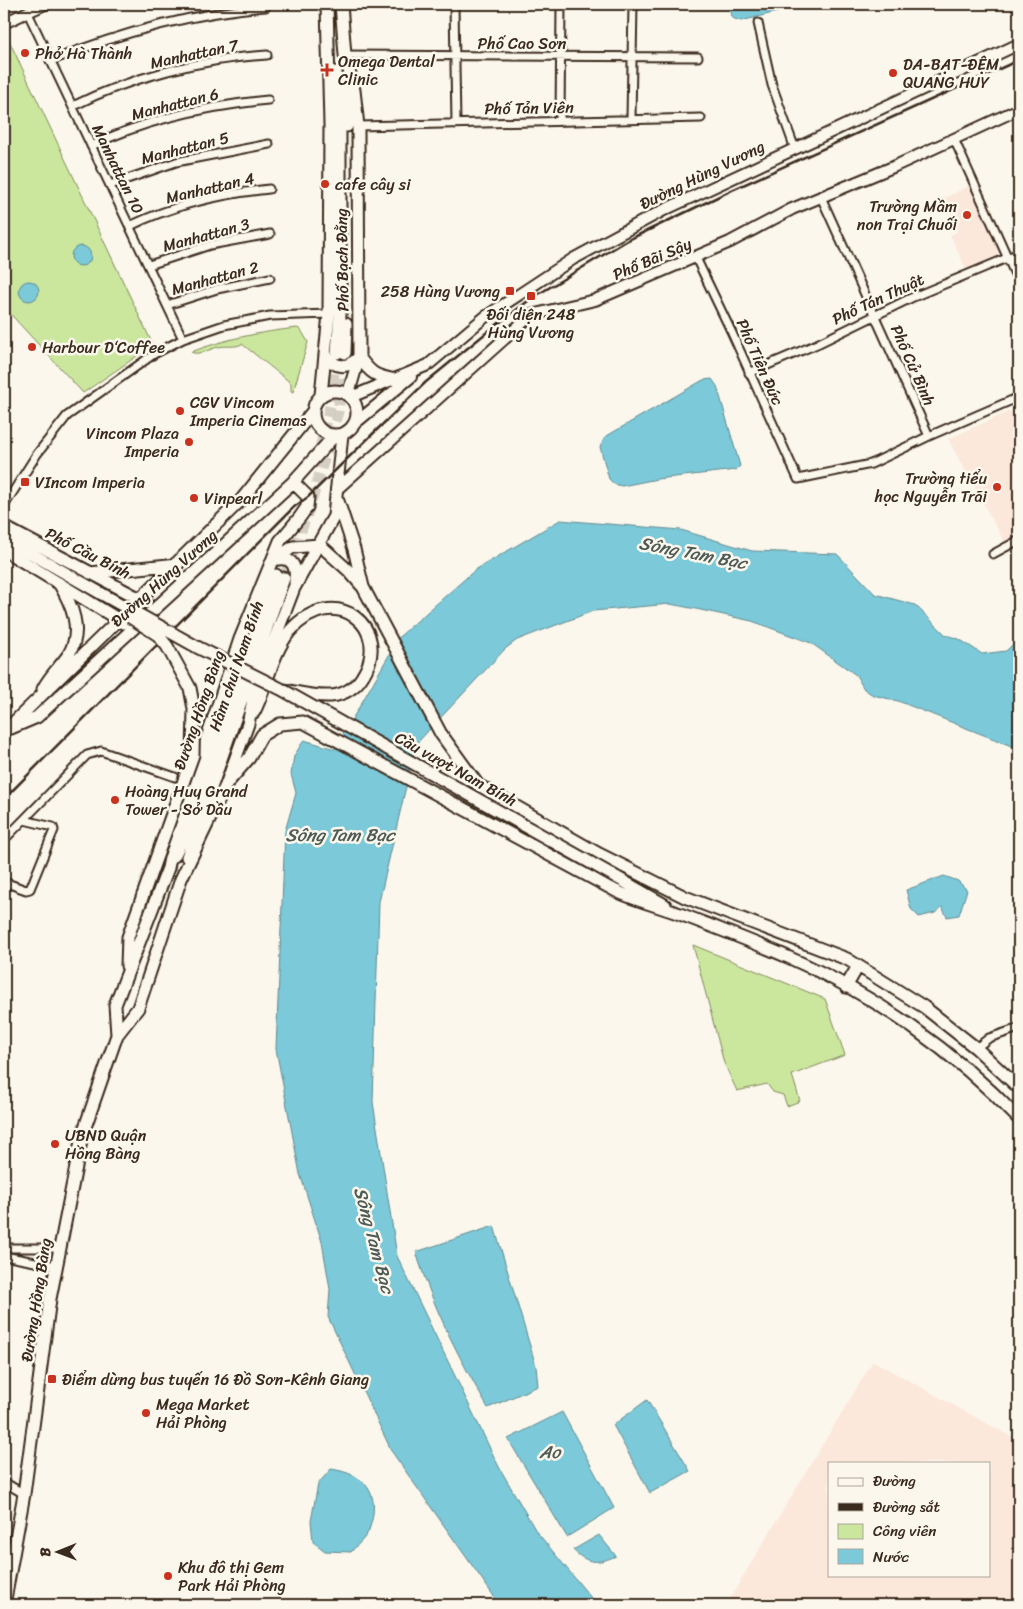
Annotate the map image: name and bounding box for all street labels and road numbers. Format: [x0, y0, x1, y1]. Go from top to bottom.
street label: Phố Cao Sơn [478, 29, 567, 58]
street label: Manhattan 7 [147, 30, 242, 77]
street label: Manhattan 6 [128, 79, 222, 129]
street label: Phố Tản Viên [484, 93, 574, 123]
street label: Manhattan 10 [84, 119, 152, 219]
street label: Manhattan 5 [138, 123, 232, 173]
street label: Đường Hùng Vương [634, 132, 770, 218]
street label: Manhattan 4 [163, 164, 257, 212]
street label: Phố Bạch Đằng [327, 208, 357, 312]
street label: Manhattan 3 [159, 209, 253, 261]
street label: Phố Bãi Sậy [608, 229, 697, 289]
street label: Manhattan 2 [168, 252, 262, 304]
street label: Phố Tán Thuật [827, 265, 929, 333]
street label: Phố Tiên Đức [728, 314, 792, 410]
street label: Phố Cử Bình [882, 320, 944, 410]
street label: Phố Cầu Bính [40, 519, 136, 587]
street label: Đường Hùng Vương [104, 522, 224, 634]
street label: Hầm chui Nam Bính [200, 597, 272, 735]
street label: Đường Hồng Bàng [165, 646, 233, 774]
street label: Cầu vượt Nam Bính [389, 723, 523, 815]
street label: Đường Hồng Bàng [12, 1236, 60, 1364]

